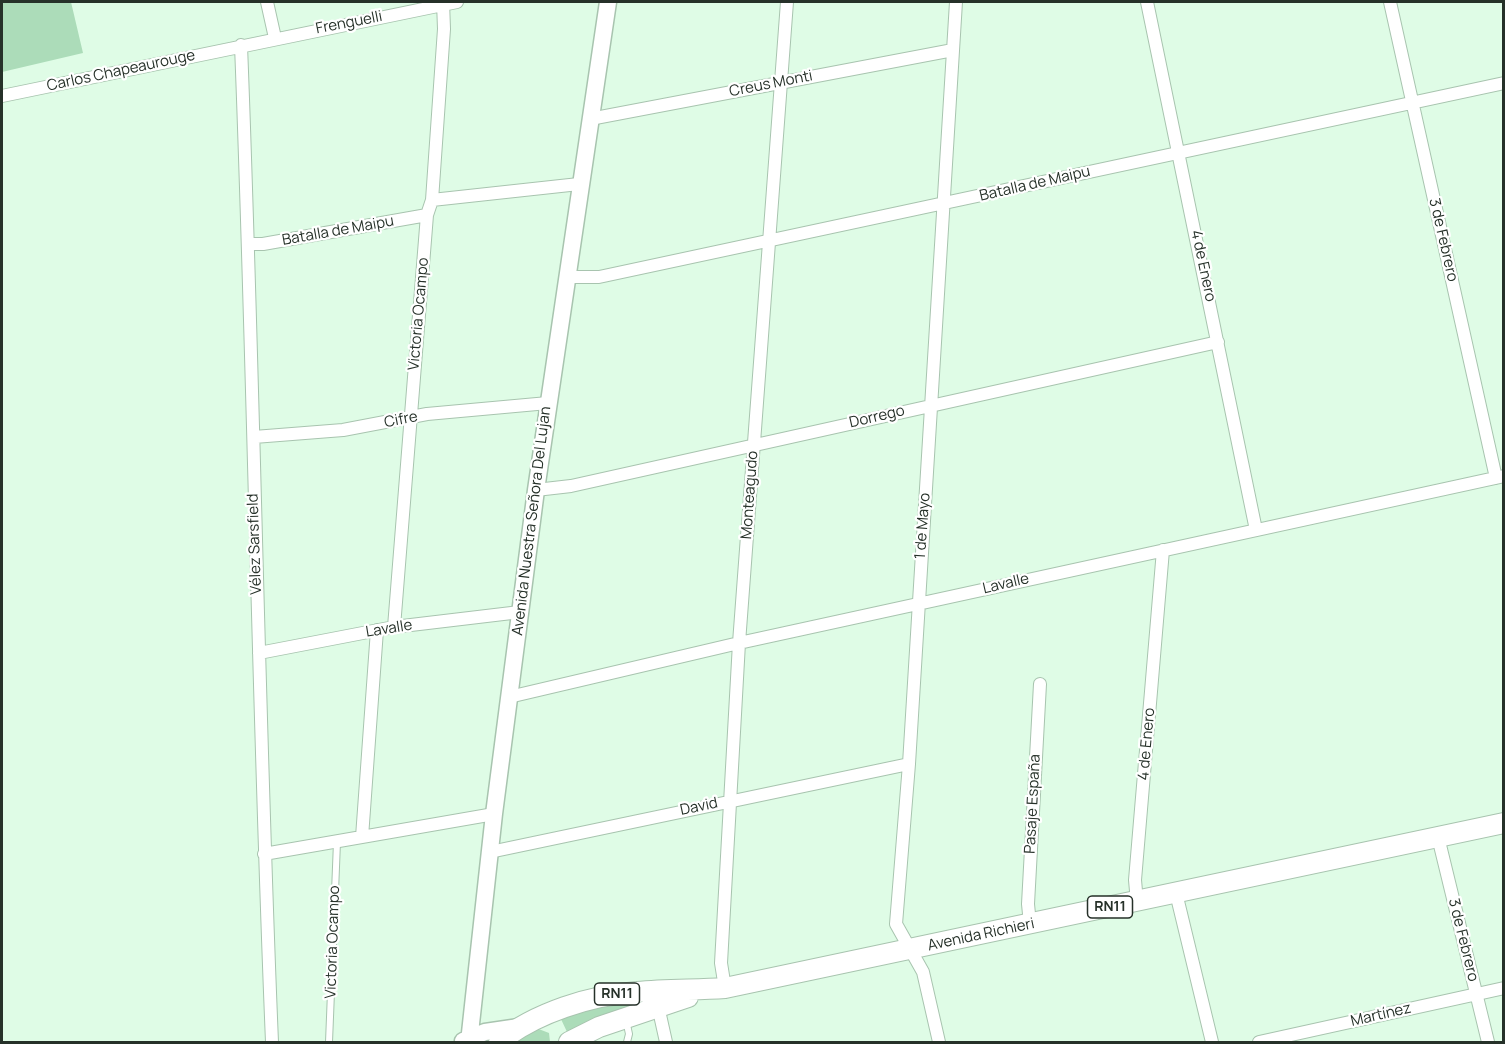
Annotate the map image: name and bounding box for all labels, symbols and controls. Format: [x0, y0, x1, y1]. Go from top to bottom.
street label: Frenguelli [314, 8, 384, 38]
street label: Carlos Chapeaurouge [45, 46, 197, 96]
street label: Creus Monti [728, 67, 814, 101]
street label: Batalla de Maipu [978, 163, 1092, 205]
street label: 3 de Febrero [1425, 197, 1461, 283]
street label: Batalla de Maipu [281, 212, 395, 250]
street label: 4 de Enero [1187, 229, 1219, 303]
street label: Victoria Ocampo [405, 257, 433, 371]
street label: Dorrego [848, 402, 906, 432]
street label: Avenida Nuestra Señora Del Lujan [509, 405, 555, 637]
street label: Cifre [383, 408, 419, 432]
street label: Monteagudo [738, 450, 762, 540]
street label: 1 de Mayo [912, 492, 934, 560]
street label: Vélez Sarsfield [244, 493, 266, 595]
street label: Lavalle [981, 570, 1031, 598]
street label: Lavalle [364, 616, 414, 642]
street label: 4 de Enero [1135, 707, 1159, 781]
street label: Pasaje España [1021, 754, 1045, 854]
street label: David [678, 794, 720, 820]
street label: Victoria Ocampo [322, 885, 344, 999]
road number: RN11 [1088, 896, 1132, 918]
street label: 3 de Febrero [1444, 897, 1482, 983]
street label: Avenida Richieri [926, 915, 1036, 955]
road number: RN11 [594, 983, 640, 1005]
street label: Martínez [1349, 999, 1413, 1031]

